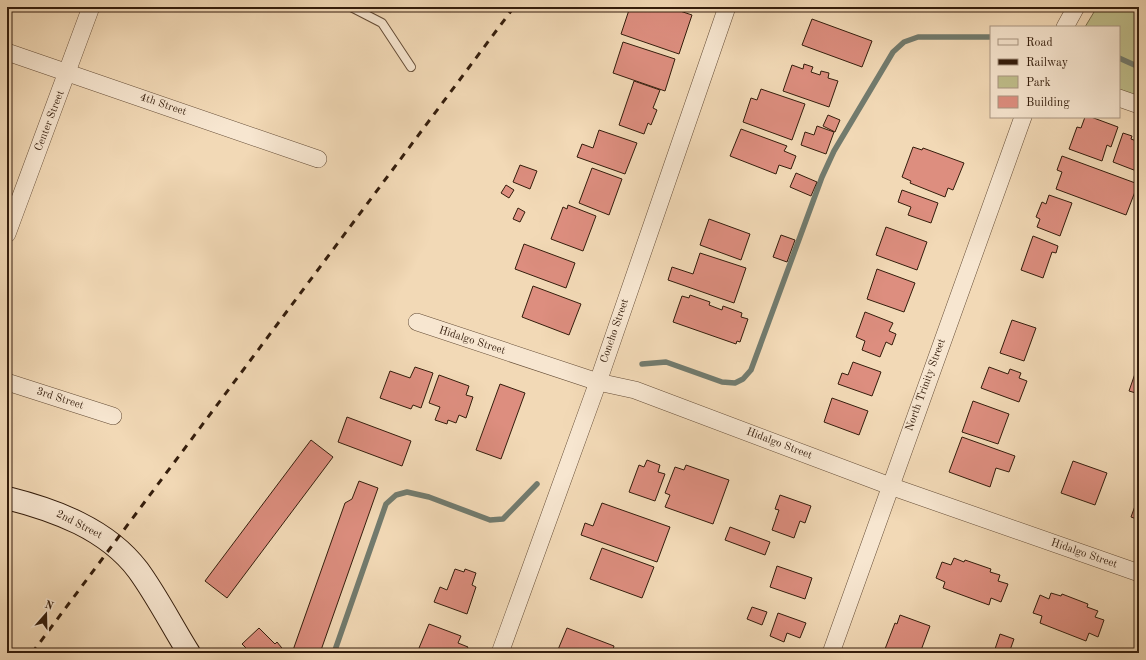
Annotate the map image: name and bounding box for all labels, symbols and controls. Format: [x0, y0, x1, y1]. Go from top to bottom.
legend [990, 26, 1120, 118]
text: Road [1026, 37, 1053, 49]
text: Railway [1026, 57, 1069, 69]
text: Park [1026, 77, 1051, 89]
street label: Center Street [33, 89, 67, 153]
street label: 4th Street [138, 92, 188, 118]
text: Building [1026, 97, 1070, 109]
street label: Concho Street [599, 297, 631, 365]
street label: Hidalgo Street [437, 325, 507, 357]
street label: North Trinity Street [904, 337, 948, 433]
street label: 3rd Street [35, 386, 85, 412]
street label: Hidalgo Street [745, 426, 814, 462]
street label: 2nd Street [54, 509, 104, 541]
street label: Hidalgo Street [1049, 537, 1119, 571]
north arrow [26, 594, 66, 634]
text: N [43, 599, 55, 613]

